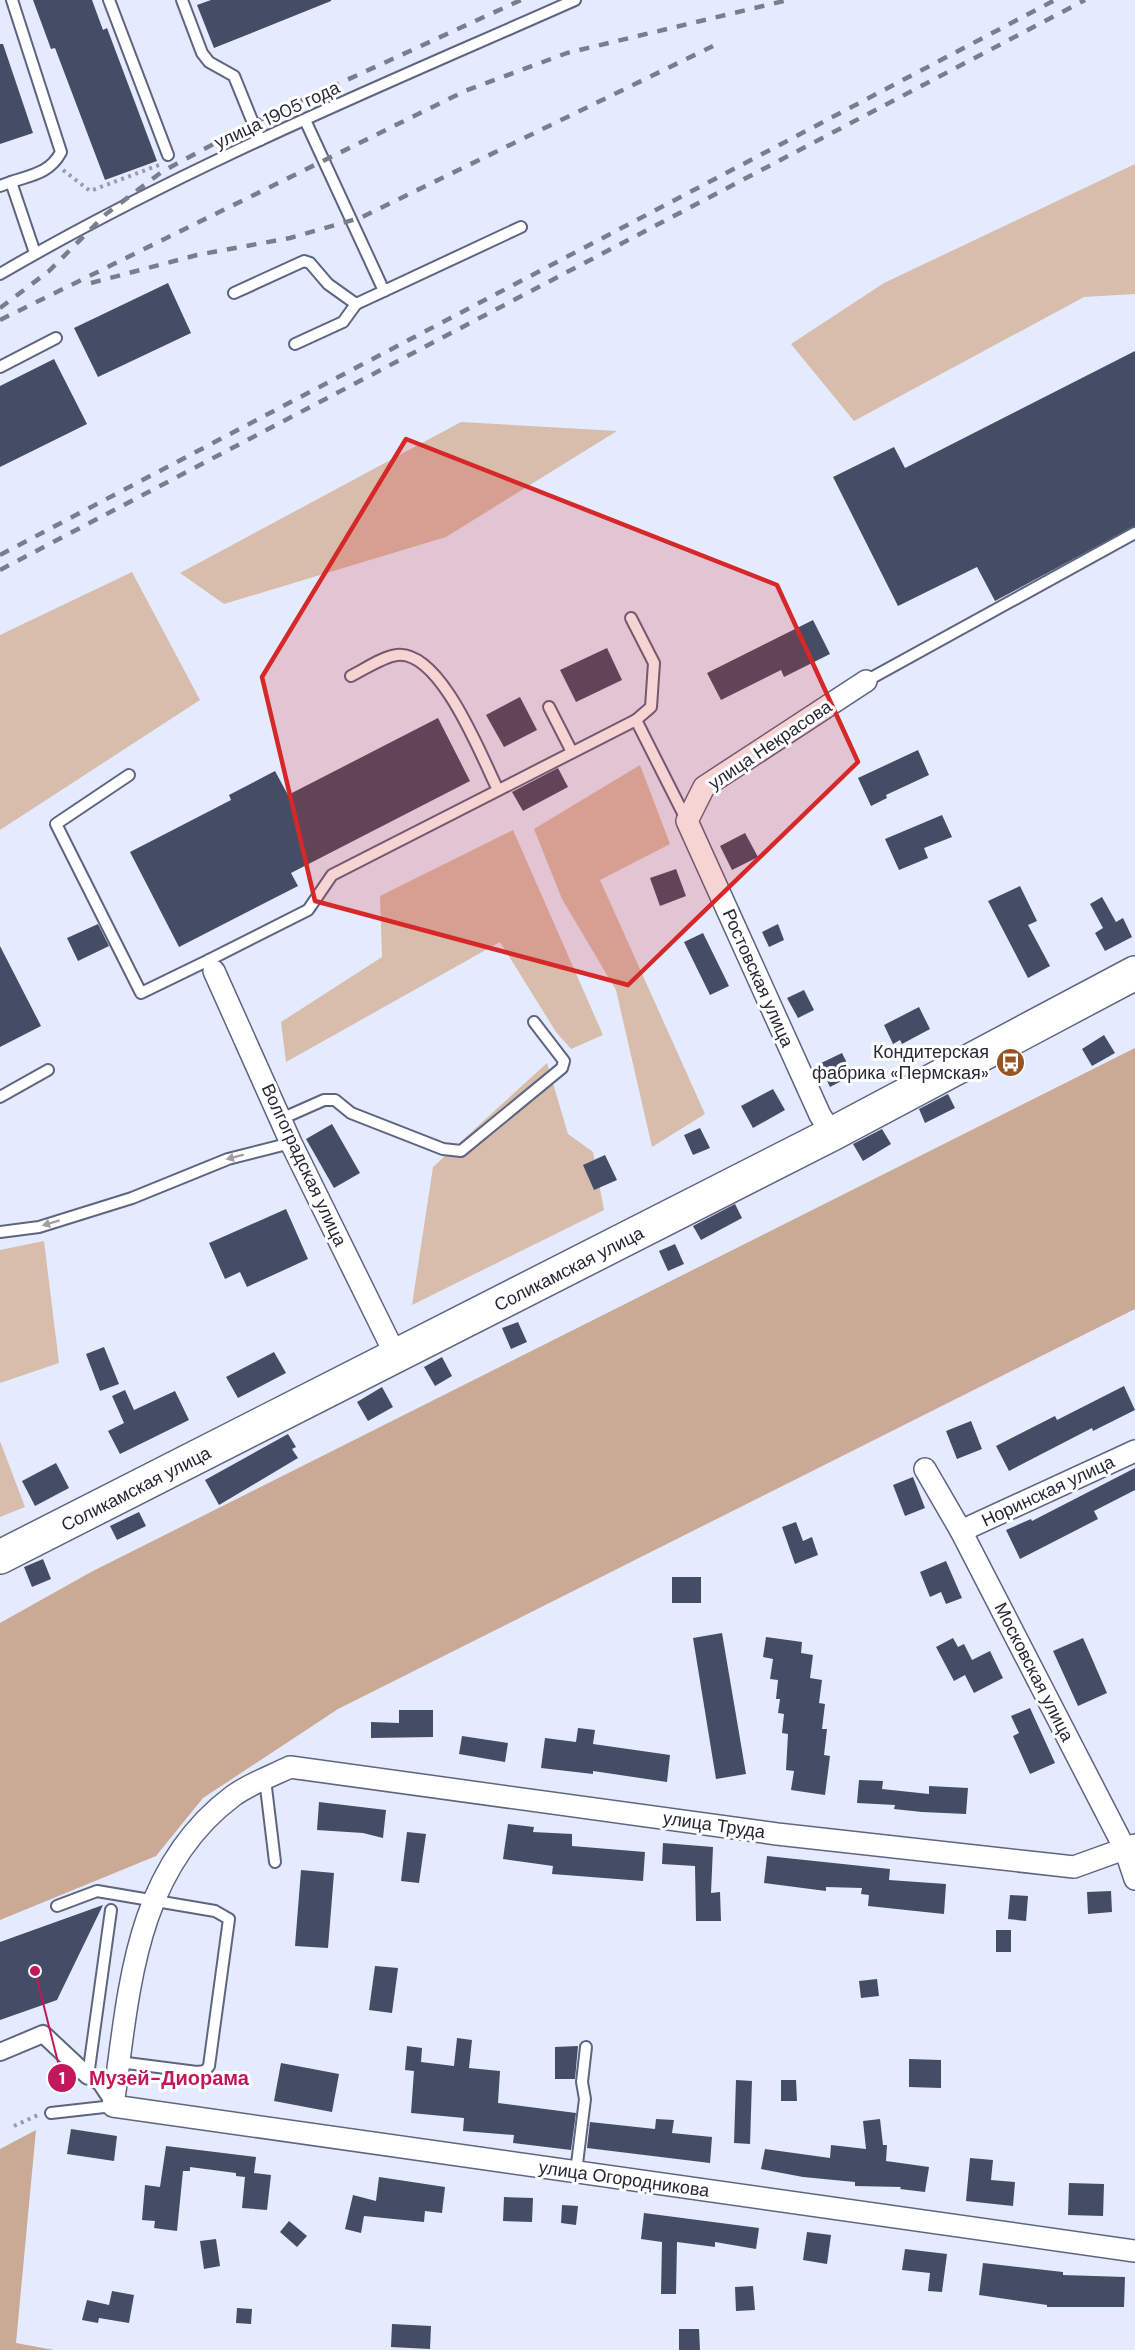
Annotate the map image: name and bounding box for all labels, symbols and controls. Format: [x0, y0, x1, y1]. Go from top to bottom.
street label: улица 1905 года [210, 75, 344, 155]
street label: улица Некрасова [704, 694, 837, 795]
street label: Ростовская улица [717, 905, 800, 1052]
place label: Кондитерская фабрика «Пермская» [812, 1040, 989, 1085]
bus stop icon: Кондитерская фабрика «Пермская» [994, 1046, 1026, 1078]
street label: Волгоградская улица [256, 1080, 353, 1251]
one-way arrow [226, 1153, 244, 1163]
one-way arrow [42, 1219, 60, 1228]
street label: Соликамская улица [490, 1220, 649, 1317]
street label: Соликамская улица [57, 1440, 216, 1537]
street label: Норинская улица [978, 1449, 1119, 1532]
street label: Московская улица [989, 1598, 1080, 1746]
street label: улица Труда [661, 1806, 768, 1844]
callout: Музей-Диорама [47, 2059, 261, 2097]
text: Музей-Диорама [89, 2065, 250, 2091]
text: 1 [59, 2066, 65, 2090]
street label: улица Огородникова [537, 2155, 712, 2203]

